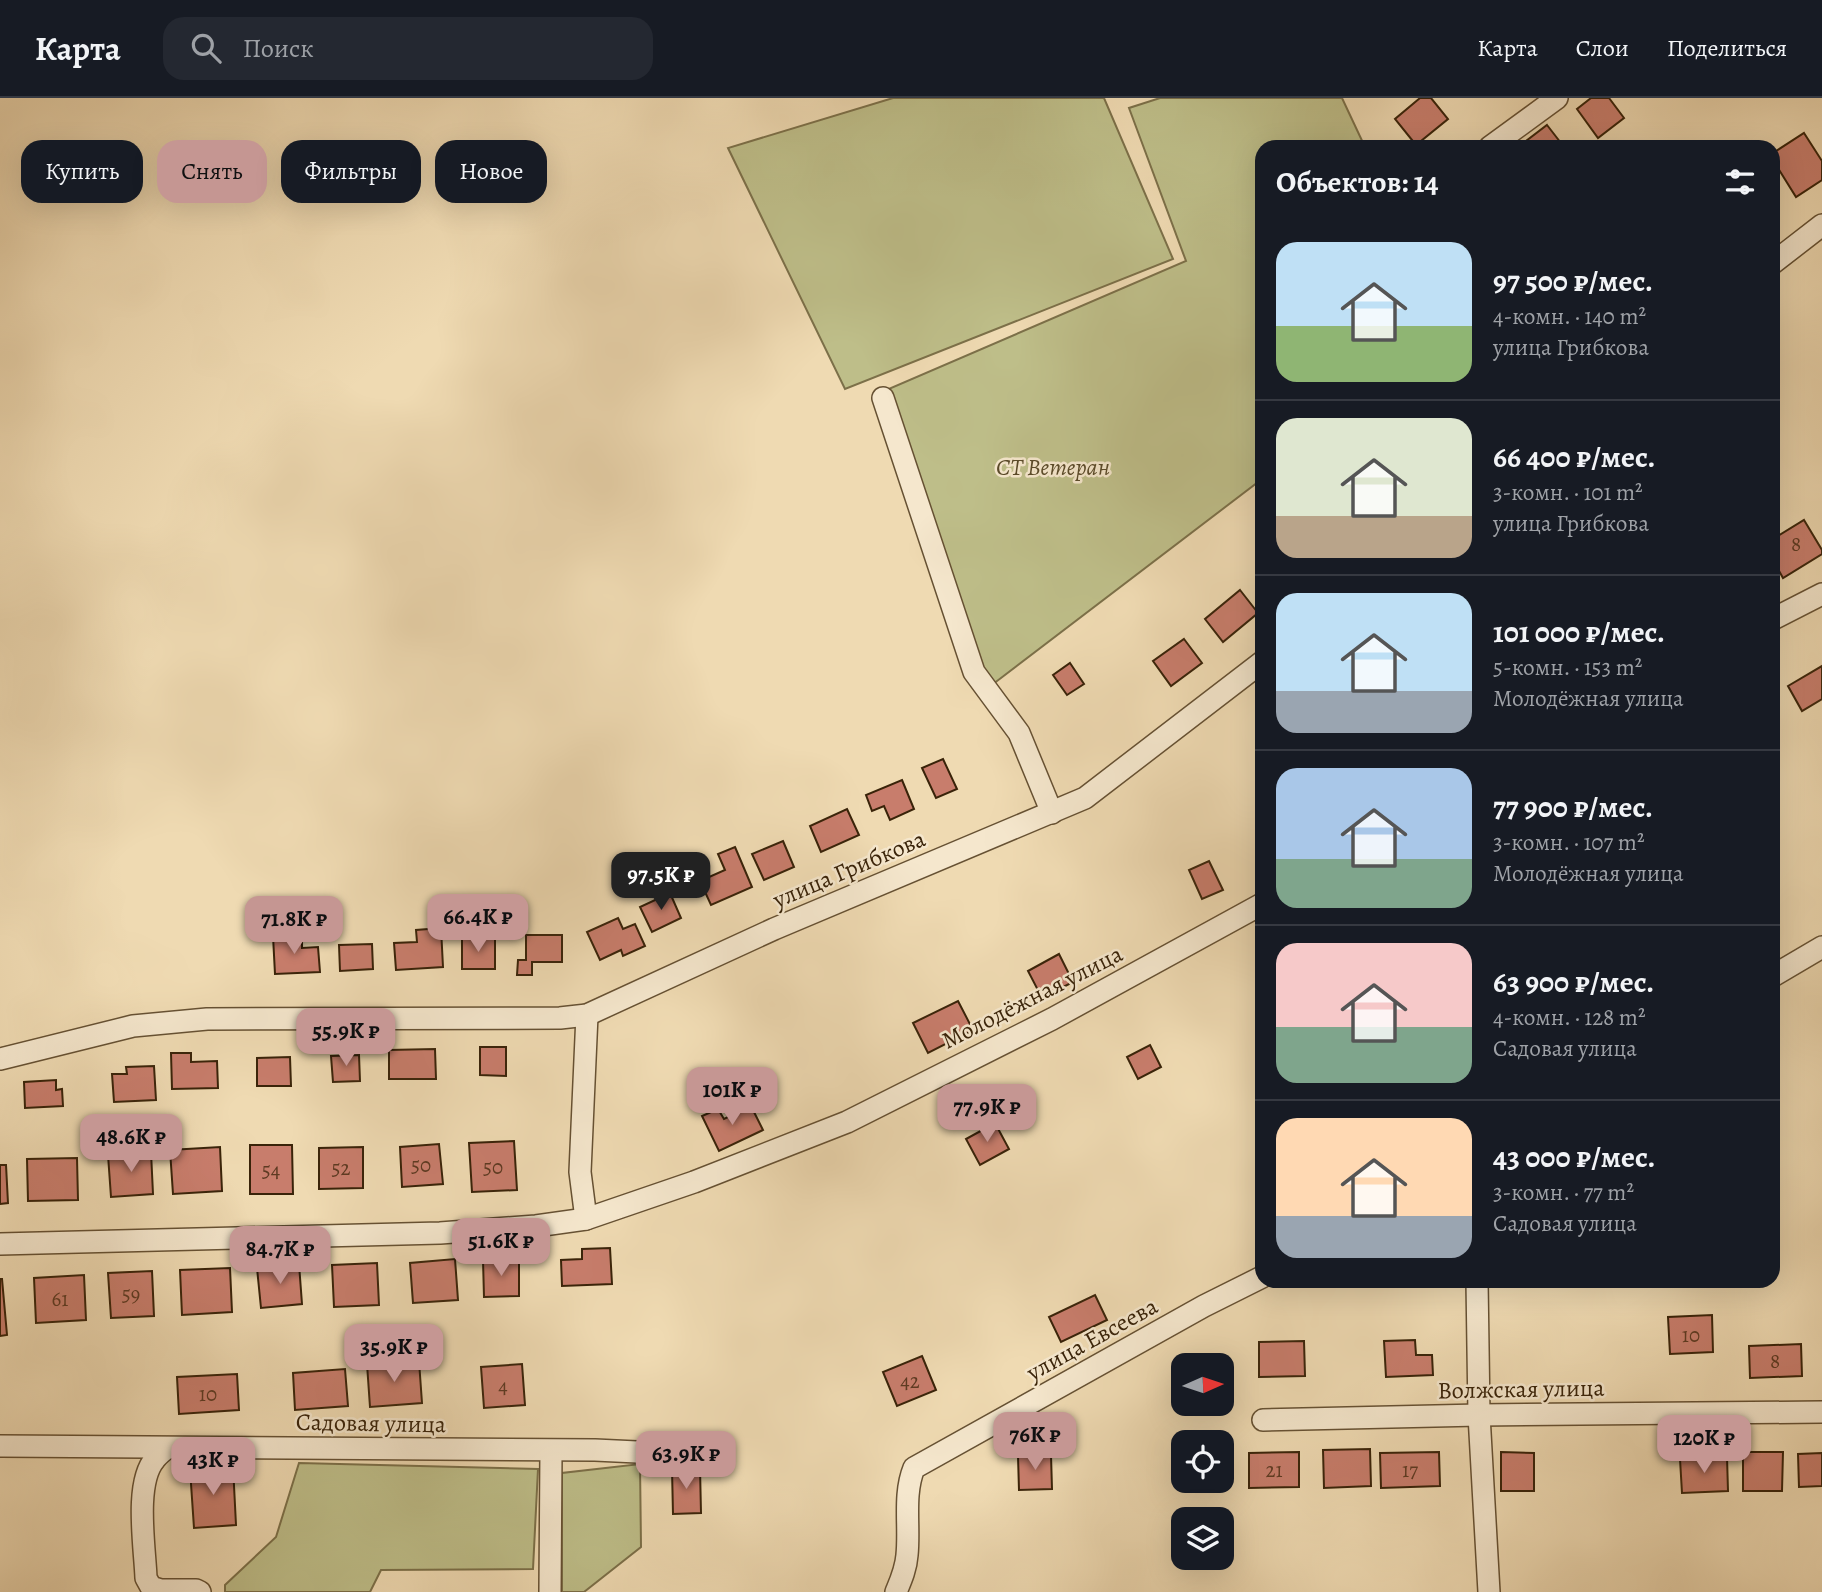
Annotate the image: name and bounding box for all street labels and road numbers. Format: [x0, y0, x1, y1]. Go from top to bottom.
street label: улица Грибкова [767, 822, 930, 916]
street label: Молодёжная улица [936, 938, 1128, 1056]
street label: улица Евсеева [1020, 1290, 1163, 1389]
street label: Волжская улица [1437, 1372, 1605, 1406]
street label: Садовая улица [296, 1406, 446, 1440]

